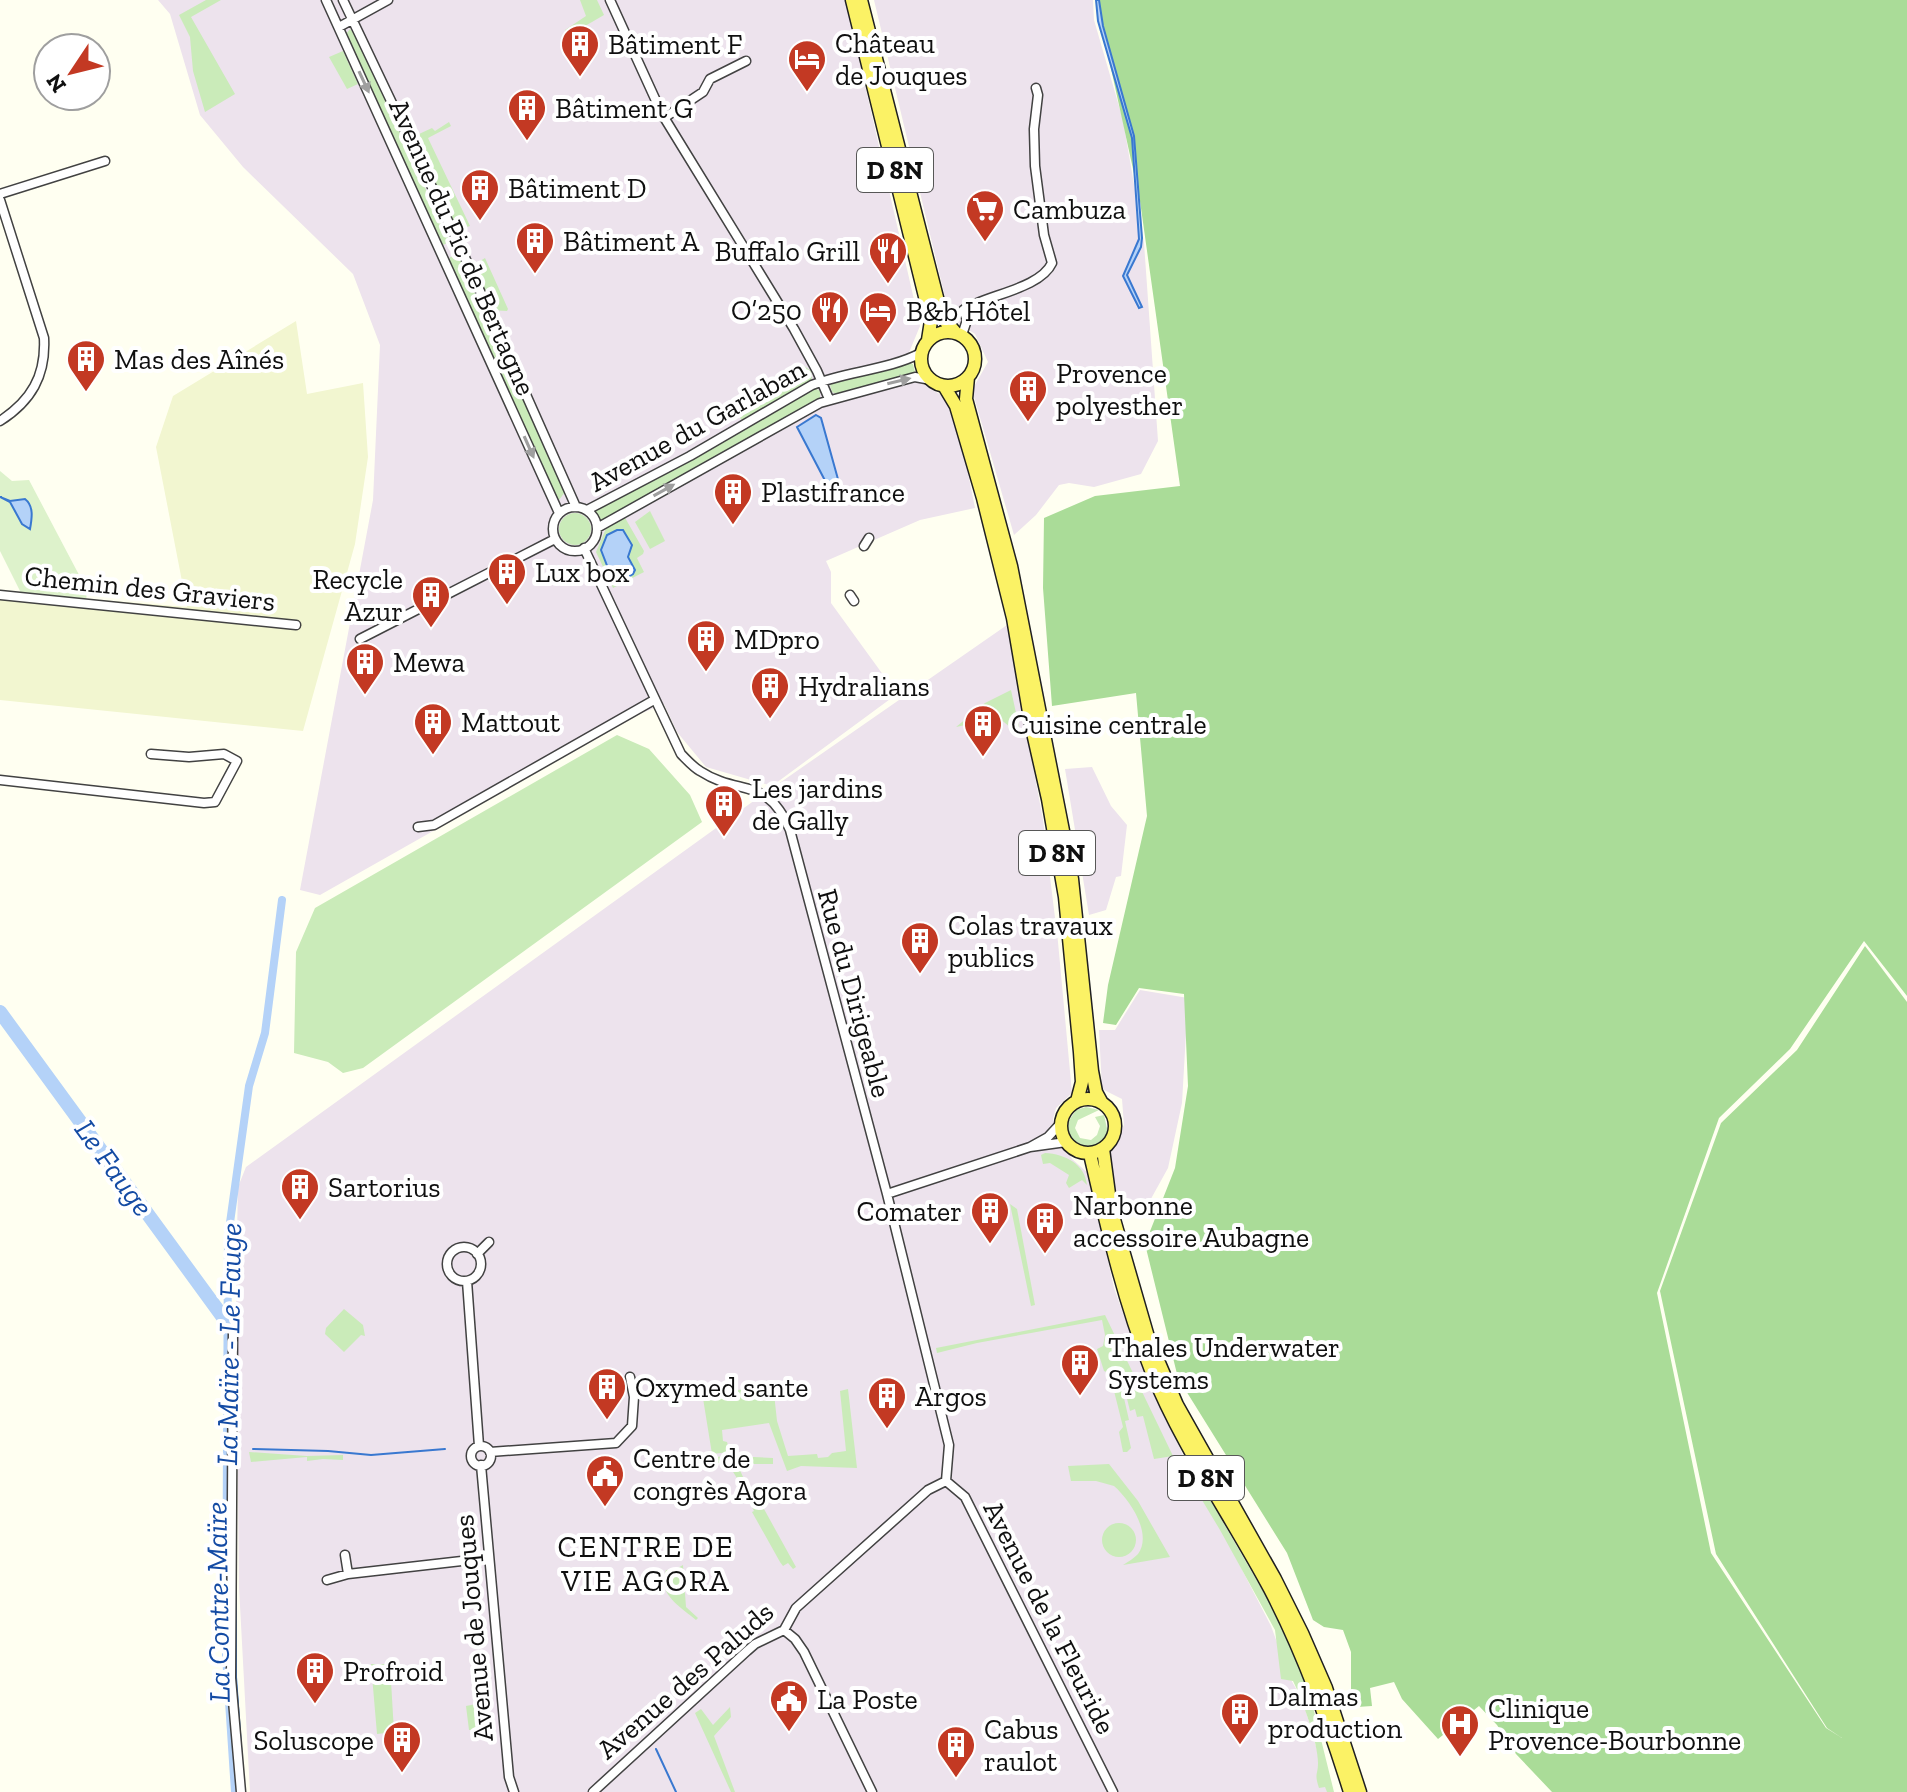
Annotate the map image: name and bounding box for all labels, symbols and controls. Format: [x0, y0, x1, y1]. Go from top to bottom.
building icon: Bâtiment F [559, 23, 601, 78]
place label: Château de Jouques [835, 27, 968, 92]
place label: Bâtiment F [608, 28, 742, 61]
north arrow [32, 32, 112, 112]
hotel icon: Château de Jouques [786, 38, 828, 93]
text: N [40, 68, 72, 98]
one-way arrow [357, 71, 371, 94]
building icon: Bâtiment G [506, 87, 548, 142]
place label: Bâtiment G [555, 92, 693, 125]
street label: Avenue du Pic de Bertagne [382, 94, 543, 400]
road number: D 8N [857, 148, 933, 192]
building icon: Bâtiment D [459, 167, 501, 222]
place label: Bâtiment D [508, 172, 647, 205]
supermarket icon: Cambuza [964, 188, 1006, 243]
place label: Cambuza [1013, 193, 1126, 226]
building icon: Bâtiment A [514, 220, 556, 275]
place label: Bâtiment A [563, 225, 700, 258]
restaurant icon: Buffalo Grill [867, 230, 909, 285]
place label: Buffalo Grill [715, 235, 860, 268]
restaurant icon: O’250 [809, 289, 851, 344]
hotel icon: B&b Hôtel [857, 290, 899, 345]
place label: O’250 [731, 294, 802, 327]
place label: B&b Hôtel [906, 295, 1031, 328]
building icon: Mas des Aînés [65, 338, 107, 393]
place label: Mas des Aînés [114, 343, 284, 376]
street label: Avenue du Garlaban [583, 352, 811, 499]
place label: Provence polyesther [1056, 357, 1183, 422]
building icon: Provence polyesther [1007, 368, 1049, 423]
one-way arrow [886, 374, 911, 387]
one-way arrow [522, 435, 535, 459]
building icon: Plastifrance [712, 471, 754, 526]
place label: Plastifrance [761, 476, 905, 509]
one-way arrow [653, 483, 676, 496]
building icon: Lux box [486, 551, 528, 606]
place label: Lux box [535, 556, 630, 589]
street label: Chemin des Graviers [23, 559, 277, 618]
place label: Recycle Azur [312, 563, 403, 628]
building icon: Recycle Azur [410, 574, 452, 629]
building icon: MDpro [685, 618, 727, 673]
place label: MDpro [734, 623, 820, 656]
building icon: Mewa [344, 641, 386, 696]
place label: Mewa [393, 646, 465, 679]
building icon: Hydralians [749, 665, 791, 720]
place label: Hydralians [798, 670, 930, 703]
building icon: Mattout [412, 701, 454, 756]
building icon: Cuisine centrale [962, 703, 1004, 758]
place label: Mattout [461, 706, 561, 739]
place label: Cuisine centrale [1011, 708, 1207, 741]
place label: Les jardins de Gally [752, 772, 883, 837]
building icon: Les jardins de Gally [703, 783, 745, 838]
road number: D 8N [1019, 831, 1095, 875]
street label: Rue du Dirigeable [811, 885, 898, 1101]
place label: Colas travaux publics [948, 909, 1113, 974]
building icon: Colas travaux publics [899, 920, 941, 975]
water label: Le Fauge [67, 1113, 161, 1223]
building icon: Sartorius [279, 1166, 321, 1221]
place label: Sartorius [328, 1171, 441, 1204]
place label: Narbonne accessoire Aubagne [1073, 1189, 1309, 1254]
building icon: Comater [969, 1190, 1011, 1245]
place label: Comater [857, 1195, 962, 1228]
building icon: Narbonne accessoire Aubagne [1024, 1200, 1066, 1255]
water label: La Maïre - Le Fauge [209, 1222, 249, 1466]
place label: Thales Underwater Systems [1108, 1331, 1340, 1396]
building icon: Thales Underwater Systems [1059, 1342, 1101, 1397]
building icon: Oxymed sante [586, 1366, 628, 1421]
place label: Oxymed sante [635, 1371, 808, 1404]
building icon: Argos [866, 1375, 908, 1430]
place label: Argos [915, 1380, 987, 1413]
place label: Centre de congrès Agora [633, 1442, 808, 1507]
public building icon: Centre de congrès Agora [584, 1453, 626, 1508]
road number: D 8N [1168, 1456, 1244, 1500]
street label: Avenue de la Fleuride [976, 1495, 1123, 1739]
water label: La Contre-Maïre [198, 1501, 238, 1703]
street label: Avenue de Jouques [447, 1513, 500, 1743]
district label: CENTRE DE VIE AGORA [557, 1529, 735, 1599]
street label: Avenue des Paluds [591, 1595, 780, 1766]
building icon: Profroid [294, 1650, 336, 1705]
place label: Profroid [343, 1655, 443, 1688]
public building icon: La Poste [768, 1678, 810, 1733]
place label: Dalmas production [1268, 1680, 1402, 1745]
place label: La Poste [817, 1683, 918, 1716]
building icon: Dalmas production [1219, 1691, 1261, 1746]
place label: Clinique Provence-Bourbonne [1488, 1692, 1741, 1757]
hospital icon: Clinique Provence-Bourbonne [1439, 1703, 1481, 1758]
place label: Cabus raulot [984, 1713, 1059, 1778]
building icon: Soluscope [381, 1719, 423, 1774]
place label: Soluscope [253, 1724, 374, 1757]
building icon: Cabus raulot [935, 1724, 977, 1779]

